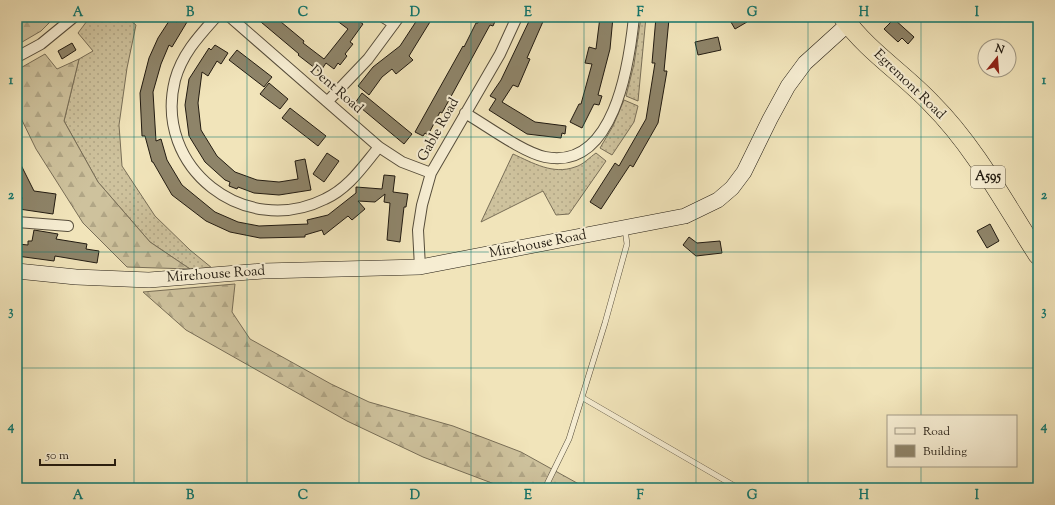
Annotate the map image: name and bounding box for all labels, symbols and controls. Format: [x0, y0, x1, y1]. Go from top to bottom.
text: A [73, 4, 84, 22]
text: B [186, 4, 195, 22]
text: C [298, 4, 308, 22]
text: D [410, 4, 420, 22]
text: E [524, 4, 532, 22]
text: F [636, 4, 644, 22]
text: G [747, 4, 758, 22]
text: H [859, 4, 870, 22]
text: I [975, 4, 980, 22]
north arrow [977, 38, 1017, 78]
text: N [992, 40, 1006, 58]
street label: Egremont Road [868, 45, 950, 125]
street label: Dent Road [305, 61, 367, 119]
text: 1 [9, 72, 14, 90]
text: 1 [1042, 72, 1047, 90]
street label: Gable Road [413, 94, 465, 166]
road number: A595 [971, 166, 1005, 188]
text: 2 [8, 187, 15, 205]
text: 2 [1041, 187, 1048, 205]
street label: Mirehouse Road [488, 226, 588, 264]
street label: Mirehouse Road [166, 262, 266, 288]
text: 3 [8, 303, 14, 321]
text: 3 [1041, 303, 1047, 321]
legend [887, 415, 1017, 467]
text: 4 [7, 418, 15, 436]
text: 4 [1040, 418, 1048, 436]
text: Road [923, 423, 950, 441]
scale bar [40, 441, 115, 467]
text: Building [923, 443, 967, 461]
text: 50 m [45, 447, 69, 465]
text: A [73, 487, 84, 505]
text: B [186, 487, 195, 505]
text: C [298, 487, 308, 505]
text: D [410, 487, 420, 505]
text: E [524, 487, 532, 505]
text: F [636, 487, 644, 505]
text: G [747, 487, 758, 505]
text: H [859, 487, 870, 505]
text: I [975, 487, 980, 505]

